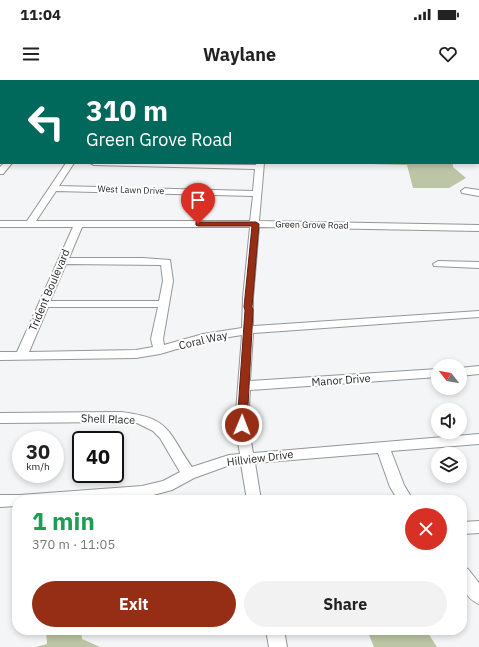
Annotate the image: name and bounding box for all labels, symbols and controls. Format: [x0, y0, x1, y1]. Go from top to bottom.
text: 11:04 [20, 5, 61, 24]
icon: menu [20, 43, 42, 65]
text: Waylane [203, 43, 276, 66]
icon: heart [437, 43, 459, 65]
text: 310 m [86, 92, 168, 129]
icon: left [20, 96, 72, 148]
text: Green Grove Road [86, 128, 232, 151]
street label: West Lawn Drive [97, 183, 165, 196]
pin [181, 183, 215, 224]
icon: arrive [187, 189, 209, 211]
street label: Green Grove Road [275, 218, 349, 231]
street label: Trident Boulevard [25, 247, 73, 333]
street label: Coral Way [177, 328, 229, 352]
north arrow [431, 359, 467, 395]
map controls [431, 359, 467, 483]
street label: Manor Drive [311, 371, 371, 389]
button: sound [431, 403, 467, 439]
position arrow [221, 404, 263, 446]
street label: Shell Place [81, 411, 135, 427]
speed limit sign: 40 [72, 431, 124, 483]
text: 30 [26, 438, 50, 465]
street label: Hillview Drive [226, 447, 294, 469]
button: layers [431, 447, 467, 483]
text: km/h [26, 460, 50, 473]
text: 1 min [32, 505, 95, 537]
button: close [405, 508, 447, 550]
text: 370 m · 11:05 [32, 536, 115, 553]
button: Exit [32, 581, 236, 627]
button: Share [244, 581, 447, 627]

